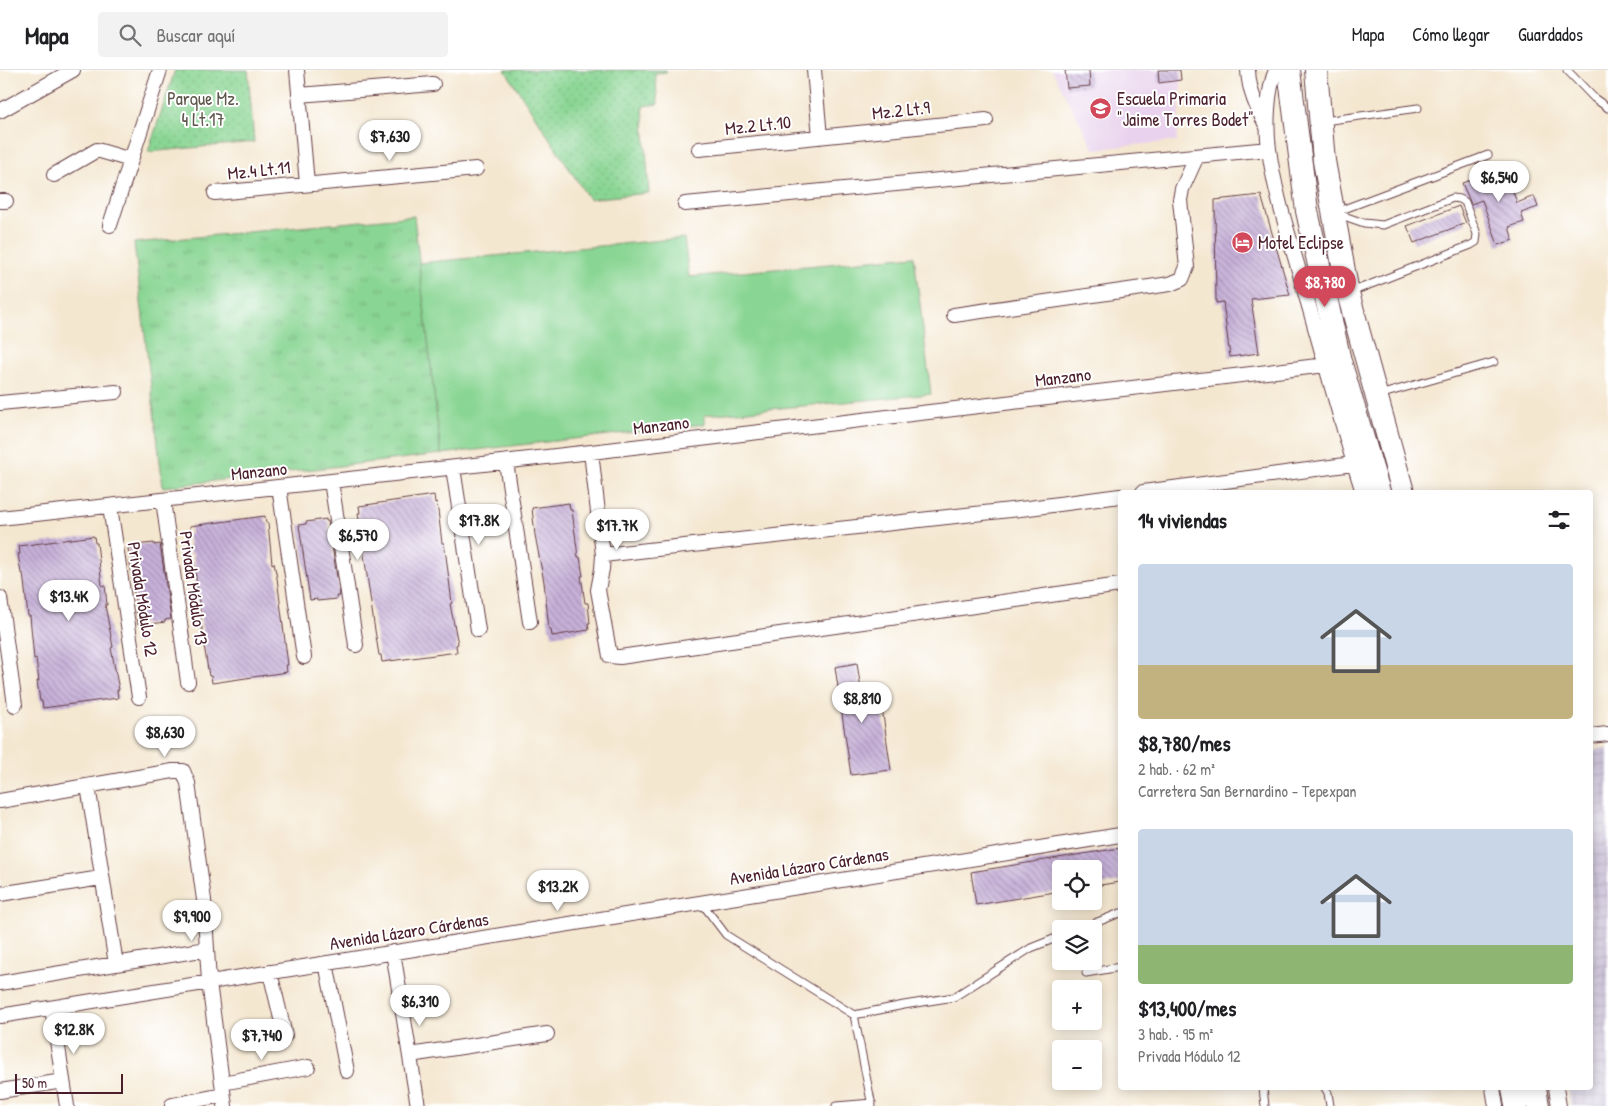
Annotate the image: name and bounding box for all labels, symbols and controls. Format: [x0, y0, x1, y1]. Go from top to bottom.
search box [98, 12, 448, 57]
text: Mapa [25, 19, 68, 51]
icon: search [116, 21, 144, 49]
text: Buscar aquí [156, 22, 236, 48]
text: Mapa [1352, 22, 1384, 47]
text: Cómo llegar [1412, 22, 1490, 47]
text: Guardados [1518, 22, 1583, 47]
park label: Parque Mz. 4 Lt.17 [167, 86, 239, 132]
place label: Escuela Primaria "Jaime Torres Bodet" [1117, 86, 1254, 132]
street label: Mz.2 Lt.9 [871, 94, 932, 125]
school or university icon: Escuela Primaria "Jaime Torres Bodet" [1089, 96, 1113, 120]
street label: Mz.2 Lt.10 [724, 109, 792, 141]
pin: $7,630 [349, 119, 431, 162]
text: $7,630 [370, 125, 410, 147]
street label: Mz.4 Lt.11 [226, 154, 292, 186]
pin: $6,540 [1458, 160, 1540, 203]
text: $6,540 [1480, 166, 1518, 188]
hotel icon: Motel Eclipse [1230, 230, 1254, 254]
place label: Motel Eclipse [1258, 230, 1344, 255]
pin: $8,780 [1284, 266, 1366, 308]
text: $8,780 [1305, 271, 1345, 293]
street label: Manzano [1034, 361, 1092, 393]
street label: Manzano [632, 409, 690, 441]
street label: Manzano [230, 456, 288, 486]
pin: $17.8K [438, 504, 520, 546]
text: 14 viviendas [1138, 506, 1227, 535]
icon: filters [1545, 506, 1573, 534]
pin: $17.7K [576, 508, 658, 551]
text: $17.8K [459, 509, 499, 531]
text: $17.7K [596, 514, 638, 536]
pin: $6,570 [317, 518, 399, 561]
text: $6,570 [338, 524, 378, 546]
street label: Privada Módulo 13 [174, 529, 214, 647]
street label: Privada Módulo 12 [122, 540, 164, 659]
pin: $13.4K [28, 580, 110, 622]
text: $13.4K [50, 585, 88, 607]
icon: home [1311, 596, 1401, 686]
pin: $8,810 [821, 682, 903, 724]
text: $8,810 [843, 687, 881, 709]
pin: $8,630 [124, 716, 206, 758]
text: $8,630 [146, 721, 185, 743]
text: $8,780/mes [1138, 729, 1230, 758]
text: 2 hab. · 62 m² [1138, 758, 1215, 780]
text: Carretera San Bernardino - Tepexpan [1138, 780, 1356, 802]
street label: Avenida Lázaro Cárdenas [728, 841, 890, 891]
map controls [1052, 860, 1102, 1090]
button: locate [1052, 860, 1102, 910]
icon: home [1311, 861, 1401, 951]
pin: $13.2K [517, 870, 599, 912]
text: $13.2K [538, 875, 578, 897]
pin: $9,900 [151, 900, 233, 942]
text: $9,900 [173, 905, 211, 927]
street label: Avenida Lázaro Cárdenas [328, 906, 490, 956]
button: layers [1052, 920, 1102, 970]
button: + [1052, 980, 1102, 1030]
pin: $6,310 [379, 984, 461, 1027]
text: $6,310 [401, 990, 439, 1012]
text: $13,400/mes [1138, 994, 1236, 1023]
pin: $12.8K [33, 1012, 115, 1055]
text: $12.8K [54, 1018, 94, 1040]
pin: $7,740 [221, 1018, 303, 1061]
text: 3 hab. · 95 m² [1138, 1023, 1213, 1045]
text: $7,740 [242, 1024, 282, 1046]
button: − [1052, 1040, 1102, 1090]
text: Privada Módulo 12 [1138, 1045, 1241, 1067]
scale bar [15, 1071, 122, 1094]
text: 50 m [22, 1073, 47, 1092]

